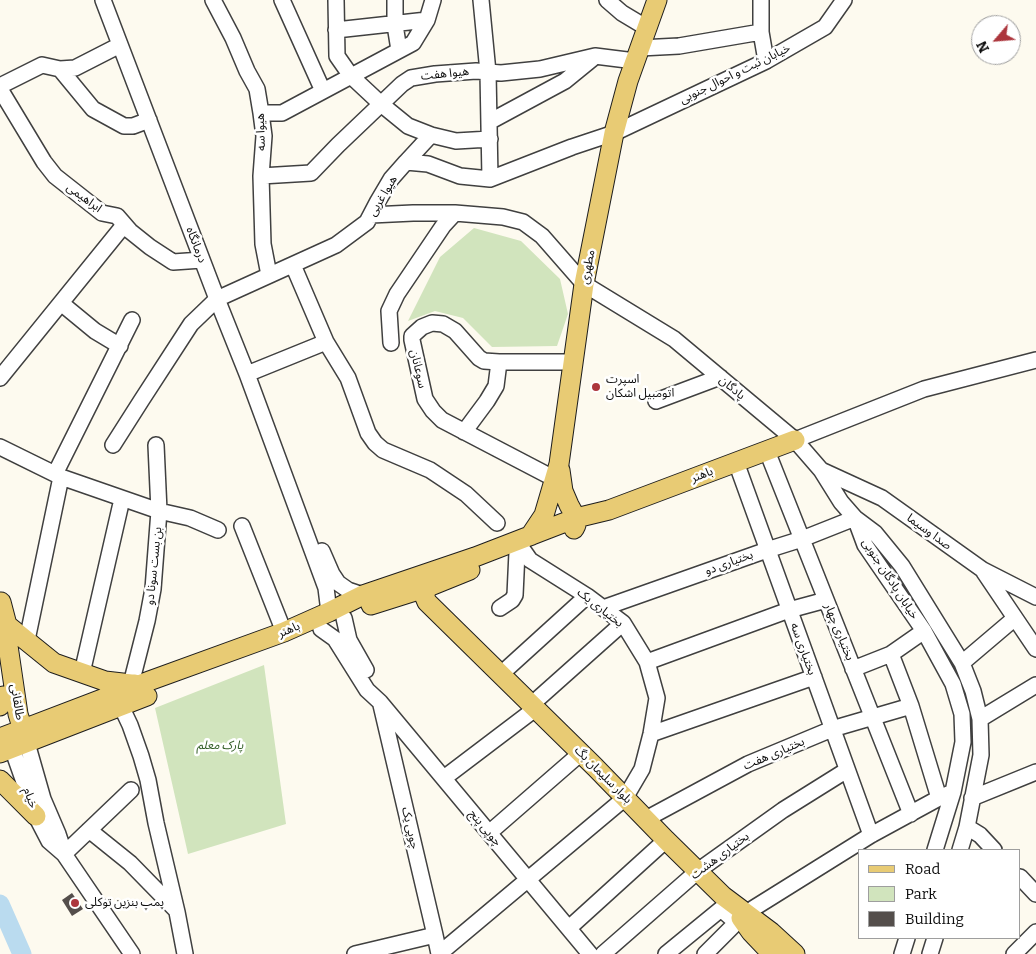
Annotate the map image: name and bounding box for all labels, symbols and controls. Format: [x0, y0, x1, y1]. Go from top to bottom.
north arrow [971, 15, 1021, 65]
text: N [973, 38, 993, 55]
street label: خیابان ثبت و احوال جنوبی [677, 41, 793, 107]
street label: هیوا هفت [420, 64, 470, 84]
street label: هیوا سه [253, 113, 269, 151]
street label: هیوا غربی [365, 173, 401, 219]
street label: ابراهیمی [63, 180, 105, 216]
street label: درمانگاه [183, 225, 209, 265]
street label: مطهری [578, 249, 598, 285]
street label: سوعانان [407, 348, 429, 390]
place label: اسپرت اتومبیل اشکان [606, 373, 674, 401]
street label: پادگان [716, 373, 748, 403]
marker: اسپرت اتومبیل اشکان [590, 381, 602, 393]
street label: باهنر [689, 464, 715, 486]
street label: صدا وسیما [904, 511, 954, 553]
street label: بن بست سونا دو [143, 526, 165, 606]
street label: خیابان پادگان جنوبی [859, 536, 921, 622]
street label: بختیاری دو [703, 548, 755, 578]
street label: بختیاری یک [574, 586, 626, 630]
street label: بختیاری چهار [821, 601, 857, 663]
street label: باهنر [276, 619, 302, 641]
street label: بختیاری سه [787, 621, 819, 677]
street label: طالقانی [7, 683, 27, 721]
street label: بختیاری هفت [741, 735, 807, 773]
park label: پارک معلم [197, 739, 243, 753]
street label: بلوار سلیمان بگ [571, 743, 635, 807]
street label: خیام [20, 786, 40, 810]
street label: چوپی یک [398, 806, 422, 850]
street label: چوپی پنج [466, 807, 504, 849]
street label: بختیاری هشت [688, 829, 752, 883]
legend [858, 849, 1021, 939]
text: Road [905, 860, 940, 878]
text: Park [905, 885, 937, 903]
place label: پمپ بنزین توکلی [85, 896, 164, 910]
marker: پمپ بنزین توکلی [69, 897, 81, 909]
text: Building [905, 910, 964, 928]

